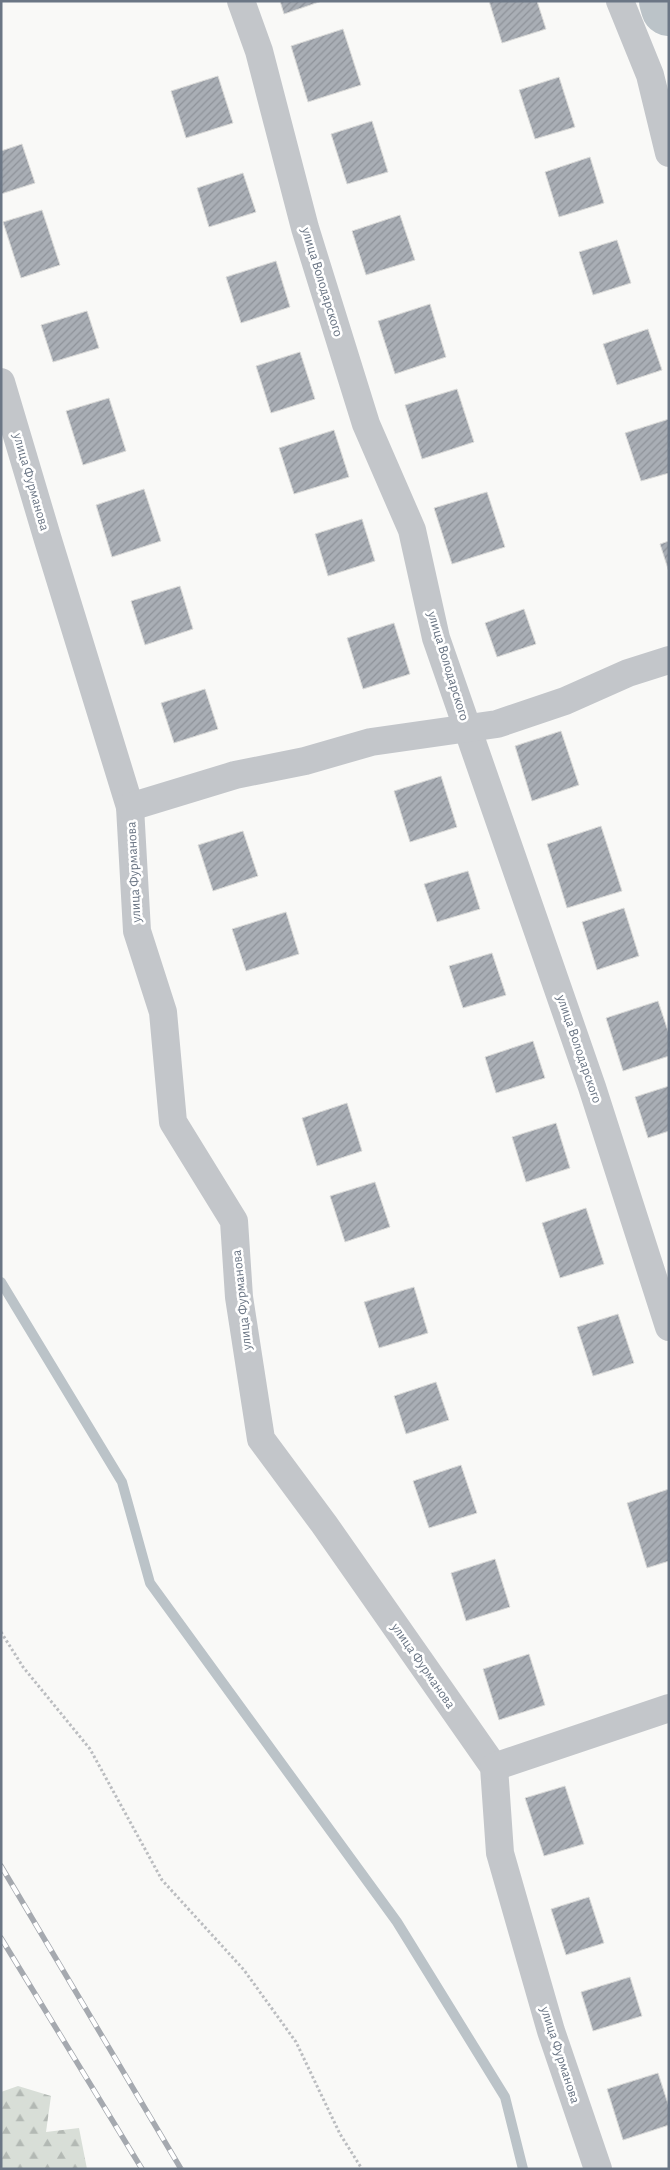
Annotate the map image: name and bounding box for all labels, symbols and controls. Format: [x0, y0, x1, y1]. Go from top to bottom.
street label: улица Володарского [298, 225, 345, 339]
street label: улица Фурманова [10, 431, 52, 533]
street label: улица Володарского [424, 609, 471, 723]
street label: улица Фурманова [124, 821, 144, 924]
street label: улица Володарского [554, 992, 604, 1105]
street label: улица Фурманова [230, 1248, 254, 1352]
street label: улица Фурманова [388, 1620, 458, 1712]
street label: улица Фурманова [537, 2004, 582, 2106]

